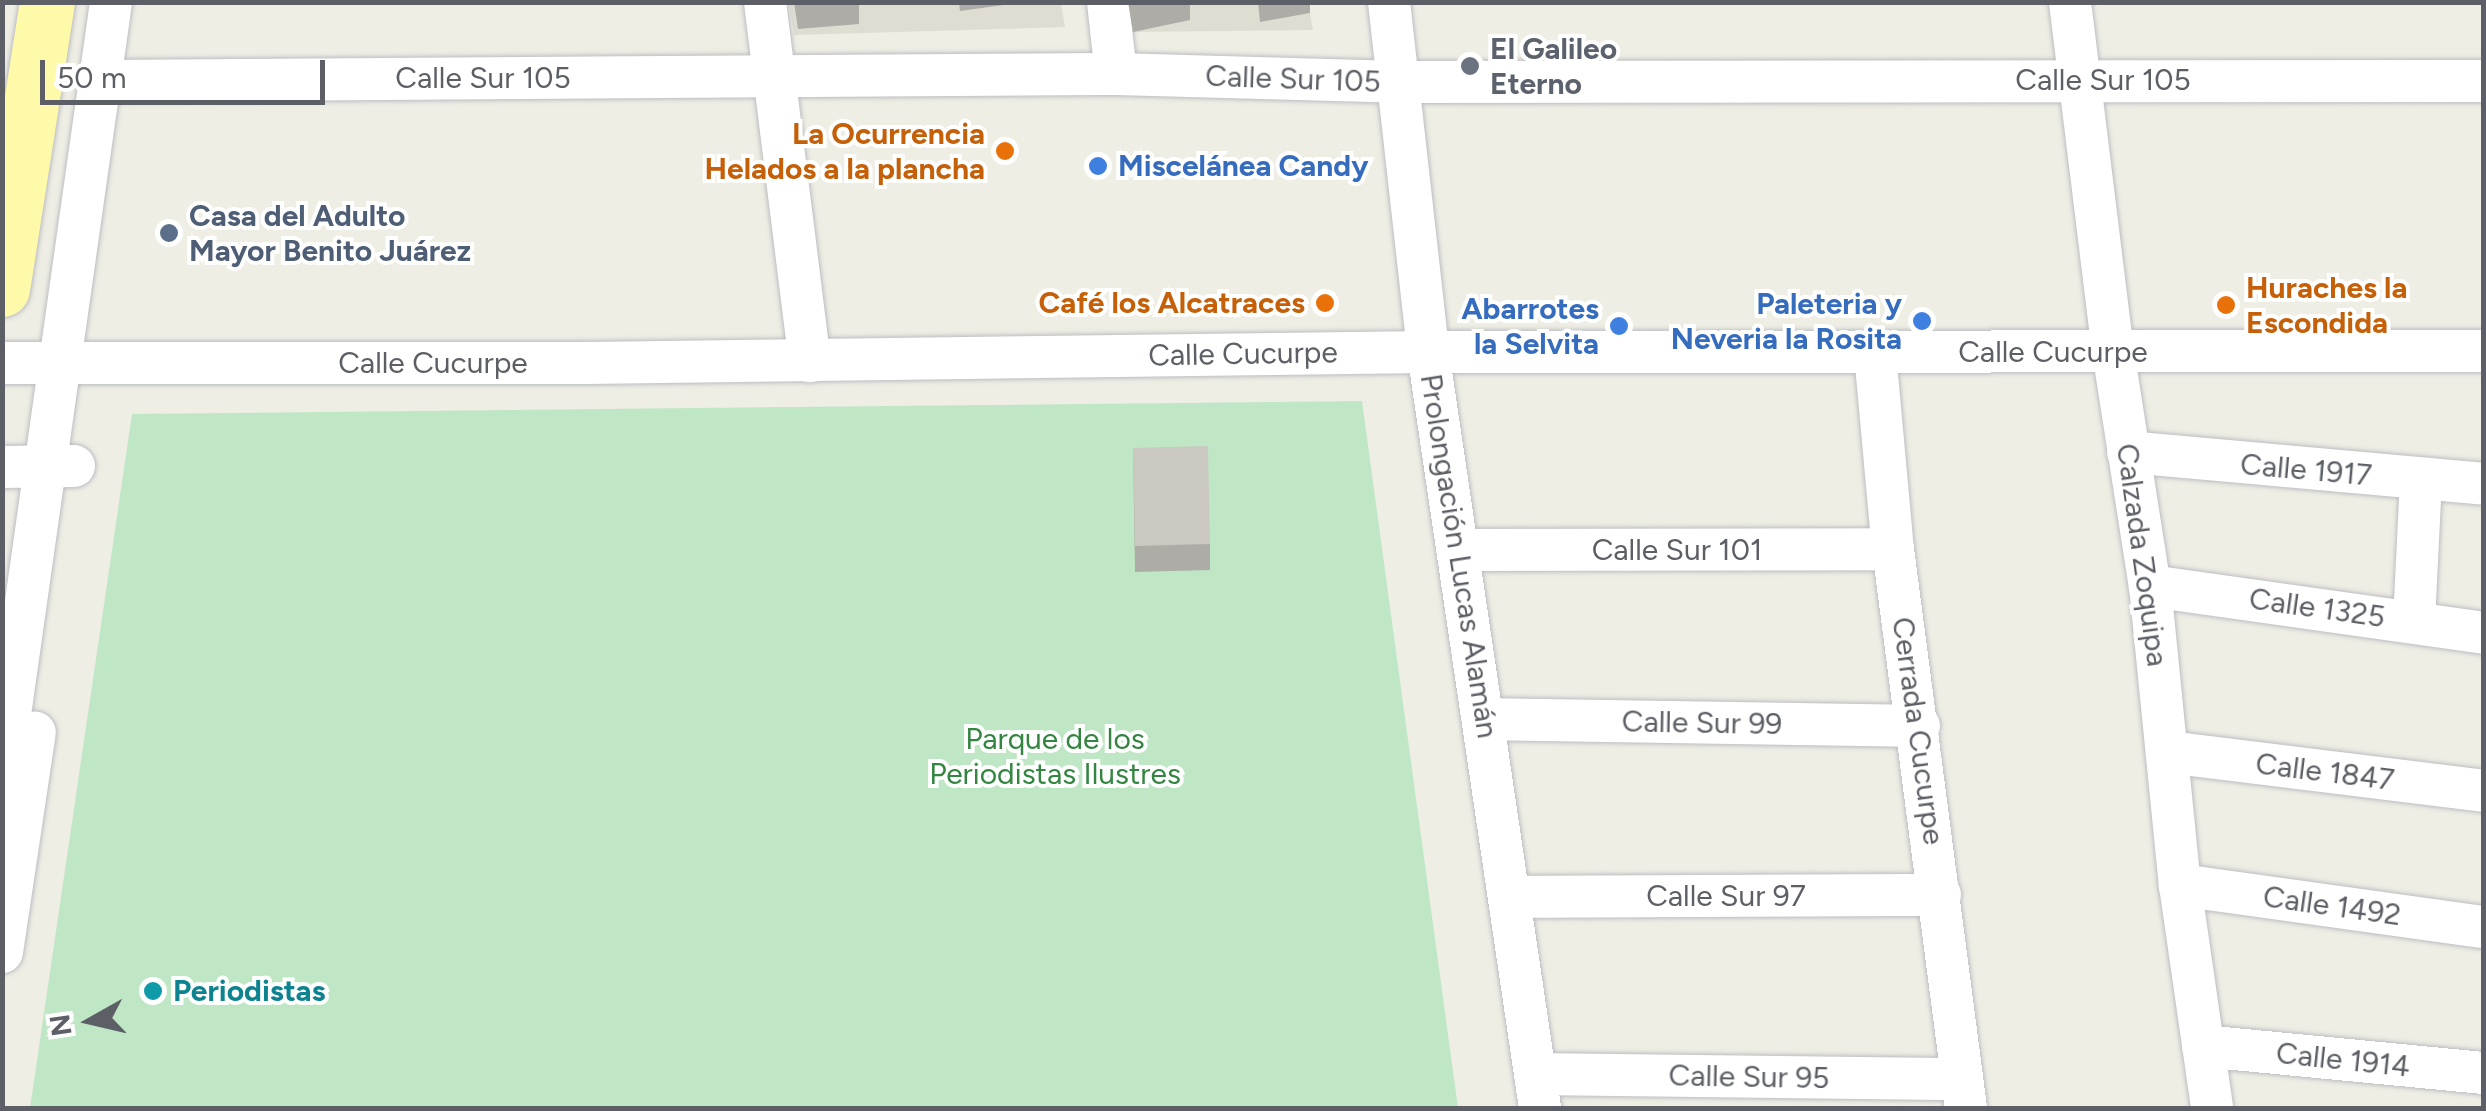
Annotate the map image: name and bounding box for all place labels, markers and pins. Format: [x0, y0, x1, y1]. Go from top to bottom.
place label: El Galileo Eterno [1490, 31, 1617, 102]
marker: El Galileo Eterno [1459, 55, 1481, 77]
place label: La Ocurrencia Helados a la plancha [705, 116, 985, 186]
marker: La Ocurrencia Helados a la plancha [994, 140, 1016, 162]
place label: Miscelánea Candy [1118, 148, 1368, 184]
marker: Miscelánea Candy [1087, 155, 1109, 177]
place label: Casa del Adulto Mayor Benito Juárez [189, 198, 471, 268]
marker: Casa del Adulto Mayor Benito Juárez [158, 222, 180, 244]
place label: Huraches la Escondida [2246, 270, 2407, 340]
place label: Café los Alcatraces [1038, 285, 1305, 321]
place label: Paleteria y Neveria la Rosita [1671, 286, 1902, 356]
place label: Abarrotes la Selvita [1461, 291, 1599, 362]
marker: Café los Alcatraces [1314, 292, 1336, 314]
marker: Huraches la Escondida [2215, 294, 2237, 316]
marker: Paleteria y Neveria la Rosita [1911, 310, 1933, 332]
marker: Abarrotes la Selvita [1608, 315, 1630, 337]
place label: Periodistas [173, 973, 326, 1009]
marker: Periodistas [142, 980, 164, 1002]

